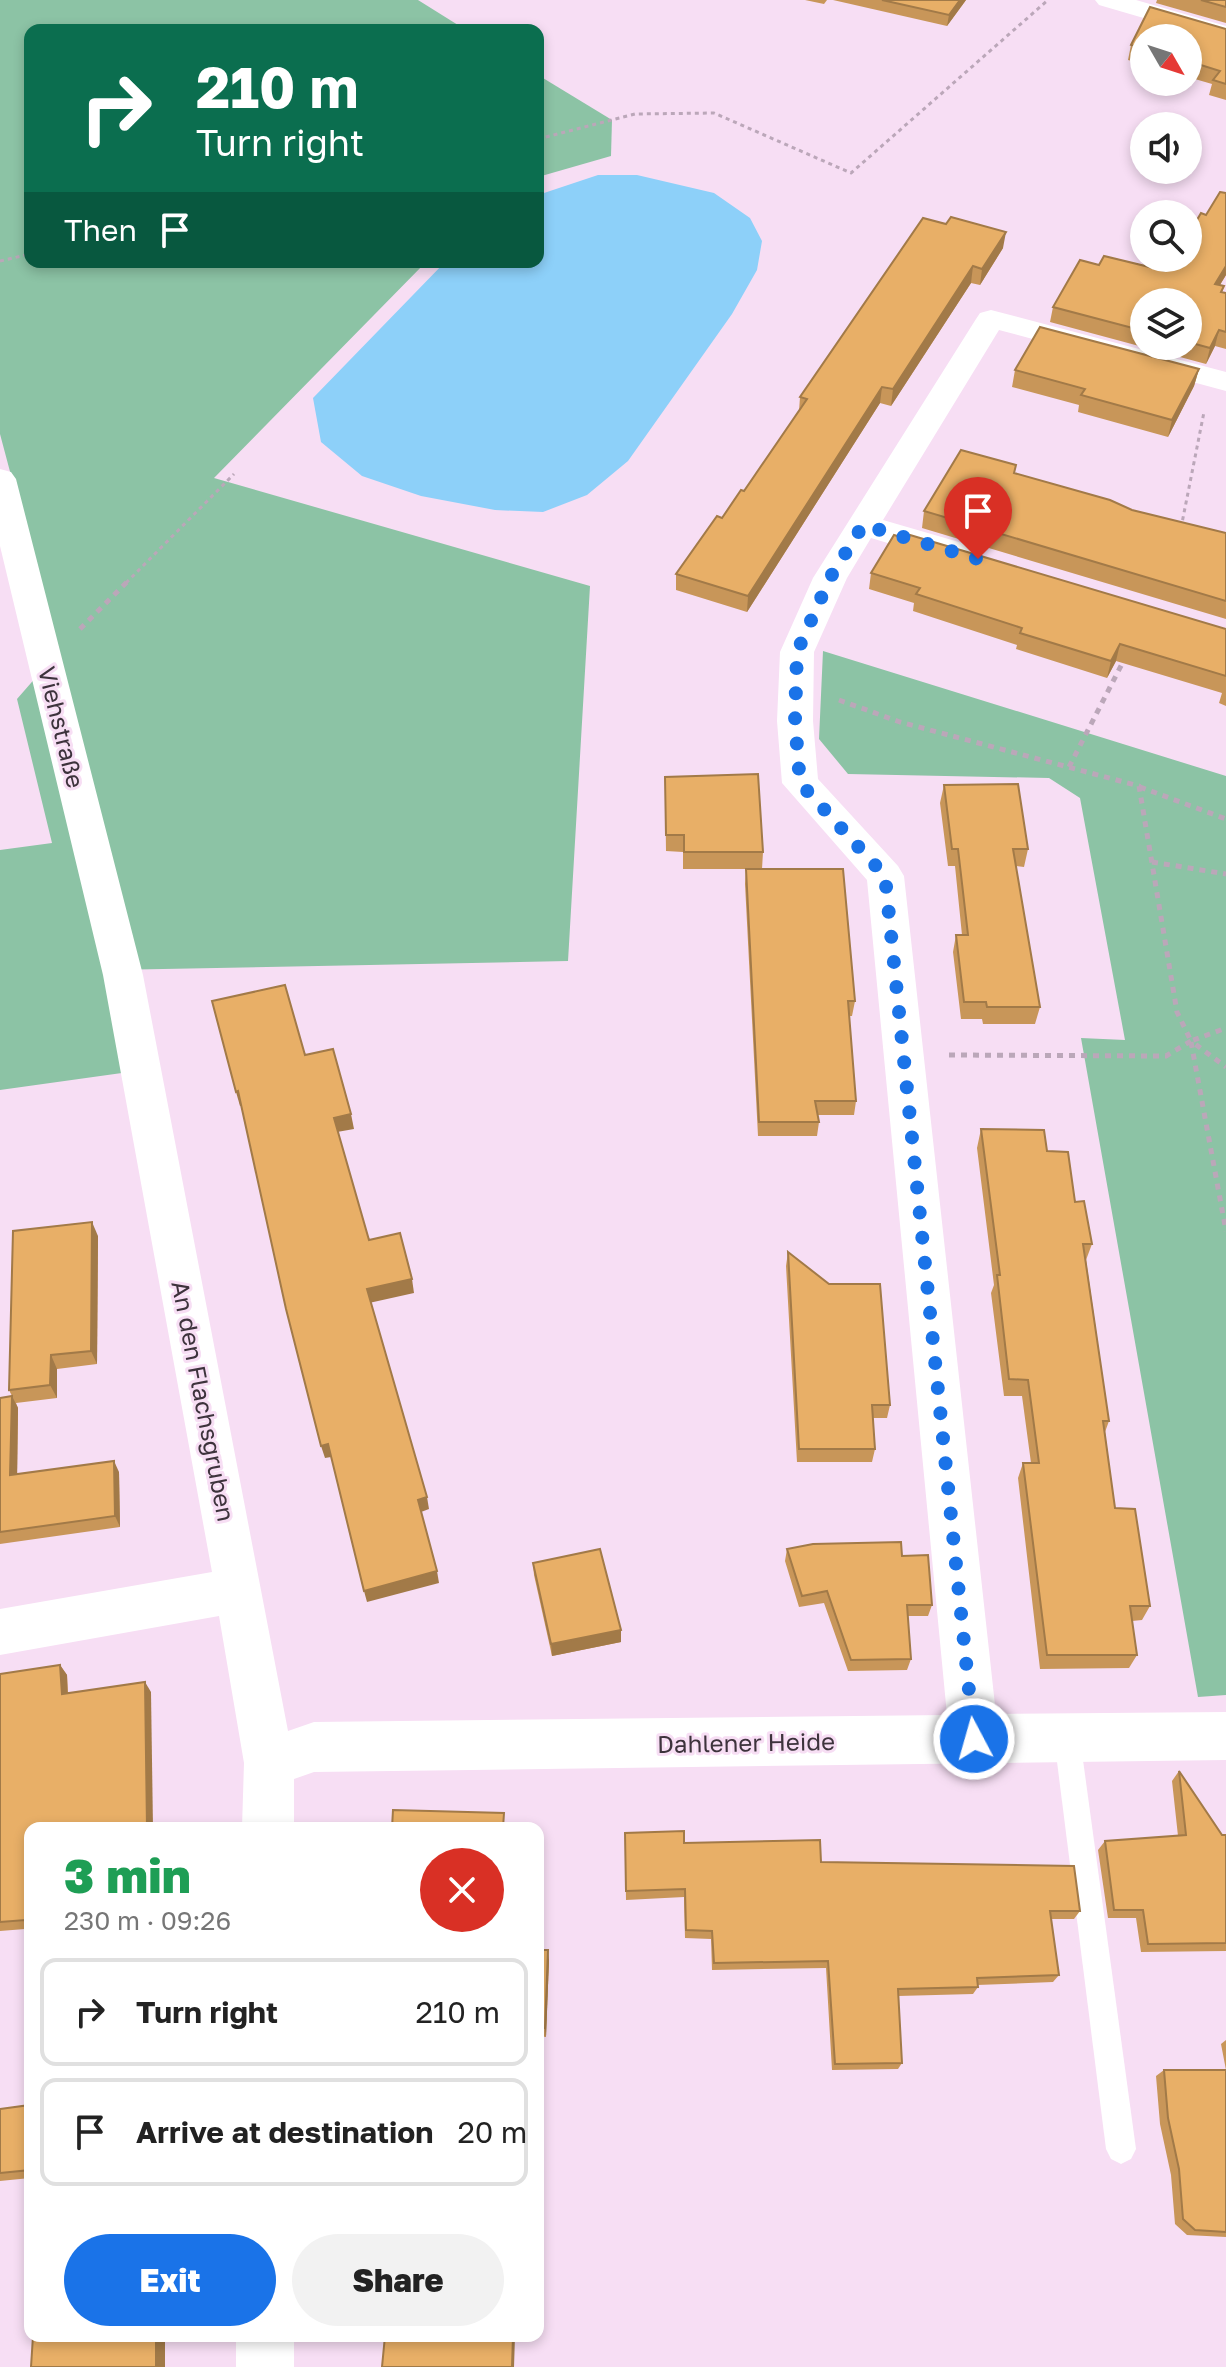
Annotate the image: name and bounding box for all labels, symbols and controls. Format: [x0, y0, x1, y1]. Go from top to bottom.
north arrow [1130, 24, 1202, 96]
map controls [1130, 24, 1202, 360]
text: 210 m [196, 53, 358, 120]
icon: right [64, 56, 168, 160]
button: sound [1130, 112, 1202, 184]
text: Turn right [196, 121, 364, 164]
button: search [1130, 200, 1202, 272]
icon: arrive [153, 208, 197, 252]
text: Then [64, 212, 137, 248]
button: layers [1130, 288, 1202, 360]
pin [944, 477, 1012, 559]
icon: arrive [956, 489, 1000, 533]
street label: Viehstraße [33, 663, 91, 791]
street label: An den Flachsgruben [166, 1278, 242, 1524]
position arrow [932, 1697, 1016, 1781]
street label: Dahlener Heide [657, 1726, 835, 1758]
text: 3 min [64, 1846, 191, 1904]
button: close [420, 1848, 504, 1932]
text: 230 m · 09:26 [64, 1905, 231, 1936]
icon: right [68, 1990, 112, 2034]
text: Turn right [136, 1994, 278, 2030]
text: 210 m [415, 1994, 500, 2030]
icon: arrive [68, 2110, 112, 2154]
text: Arrive at destination [136, 2114, 433, 2150]
text: 20 m [457, 2114, 527, 2150]
button: Exit [64, 2234, 276, 2326]
button: Share [292, 2234, 504, 2326]

